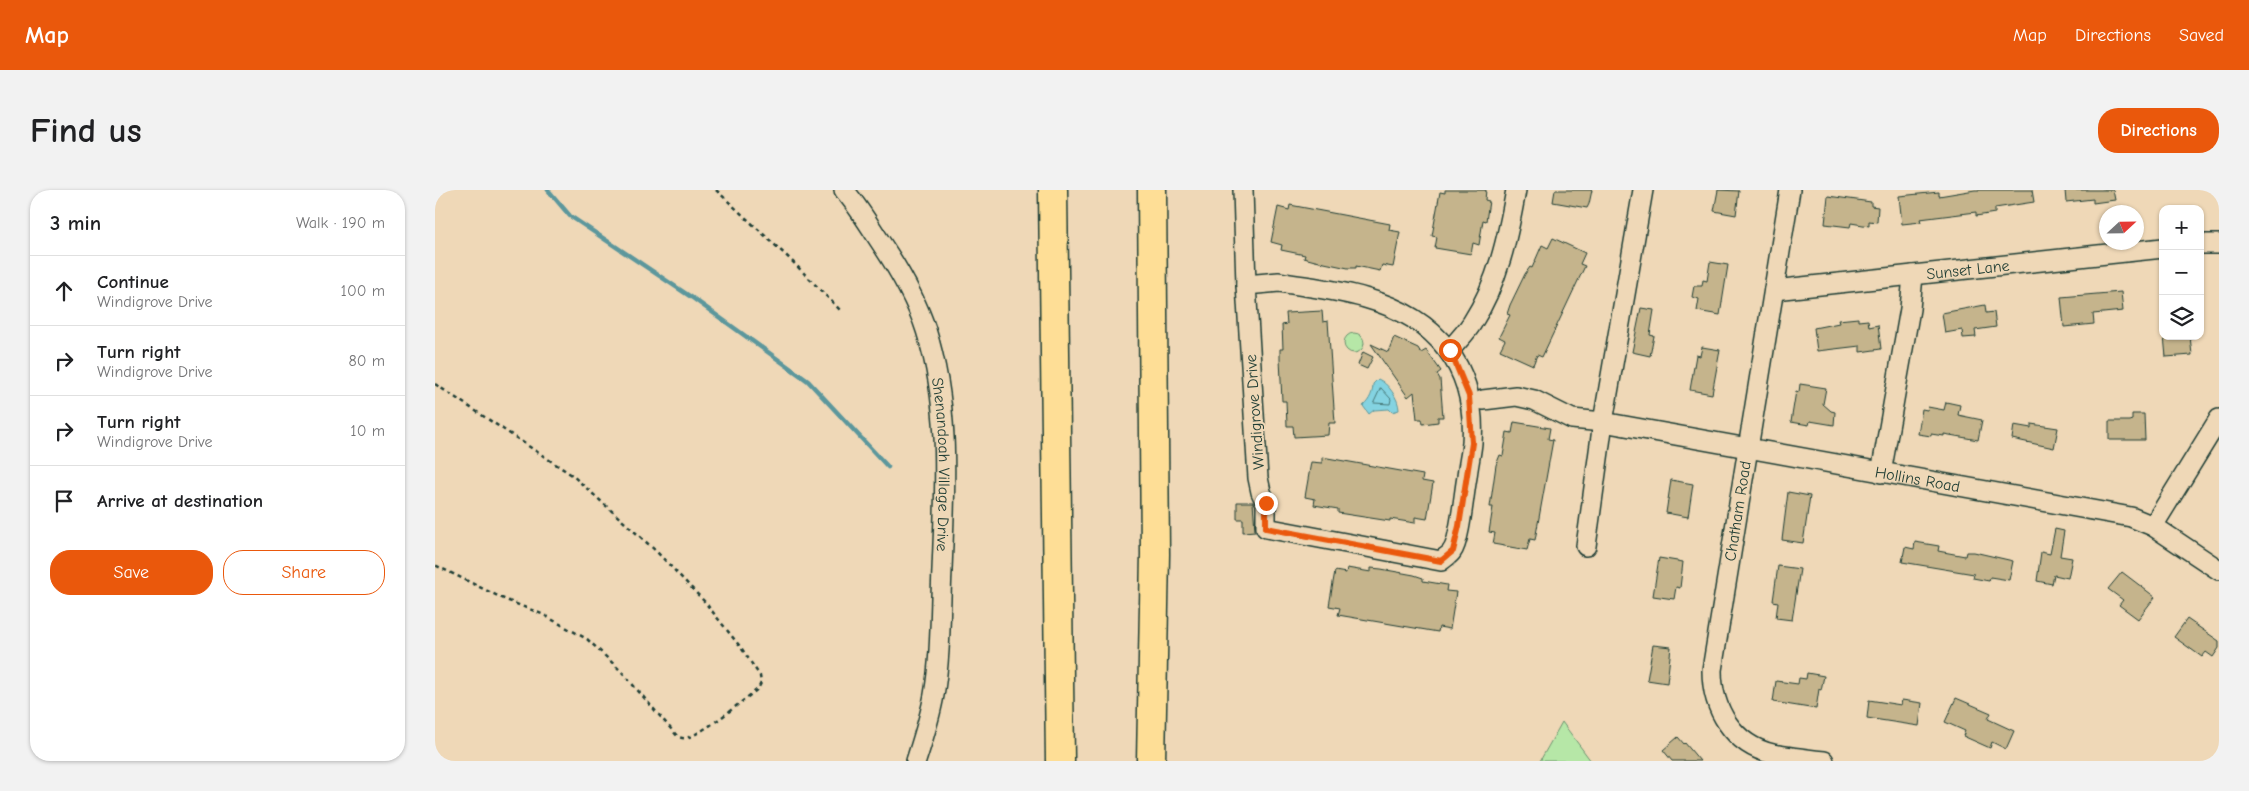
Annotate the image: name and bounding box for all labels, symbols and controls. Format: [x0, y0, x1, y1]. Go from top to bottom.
text: Map [25, 21, 69, 49]
text: Map [2013, 25, 2047, 46]
text: Directions [2075, 25, 2151, 46]
text: Saved [2179, 25, 2224, 46]
button: Directions [2098, 108, 2219, 153]
text: Find us [30, 110, 142, 151]
north arrow [2099, 205, 2144, 250]
map controls [2159, 205, 2204, 340]
button: + [2159, 205, 2204, 250]
text: 3 min [50, 211, 101, 235]
text: Walk · 190 m [296, 214, 385, 232]
button: − [2159, 250, 2204, 295]
street label: Sunset Lane [1926, 257, 2010, 283]
text: Continue [97, 271, 169, 293]
icon: ahead [50, 277, 78, 305]
text: 100 m [341, 282, 385, 300]
text: Windigrove Drive [97, 293, 212, 311]
button: layers [2159, 295, 2204, 340]
route start [1439, 339, 1462, 362]
text: Turn right [97, 341, 181, 363]
icon: right [50, 347, 78, 375]
text: 80 m [348, 352, 385, 370]
street label: Windigrove Drive [1242, 354, 1268, 470]
text: Windigrove Drive [97, 363, 212, 381]
street label: Shenandoah Village Drive [928, 376, 953, 552]
text: Turn right [97, 411, 181, 433]
icon: right [50, 417, 78, 445]
text: 10 m [350, 422, 385, 440]
text: Windigrove Drive [97, 433, 212, 451]
street label: Chatham Road [1721, 460, 1755, 563]
street label: Hollins Road [1873, 463, 1961, 496]
icon: arrive [50, 487, 78, 515]
text: Arrive at destination [97, 490, 263, 512]
route end [1255, 492, 1278, 515]
button: Save [50, 550, 213, 595]
button: Share [223, 550, 385, 595]

